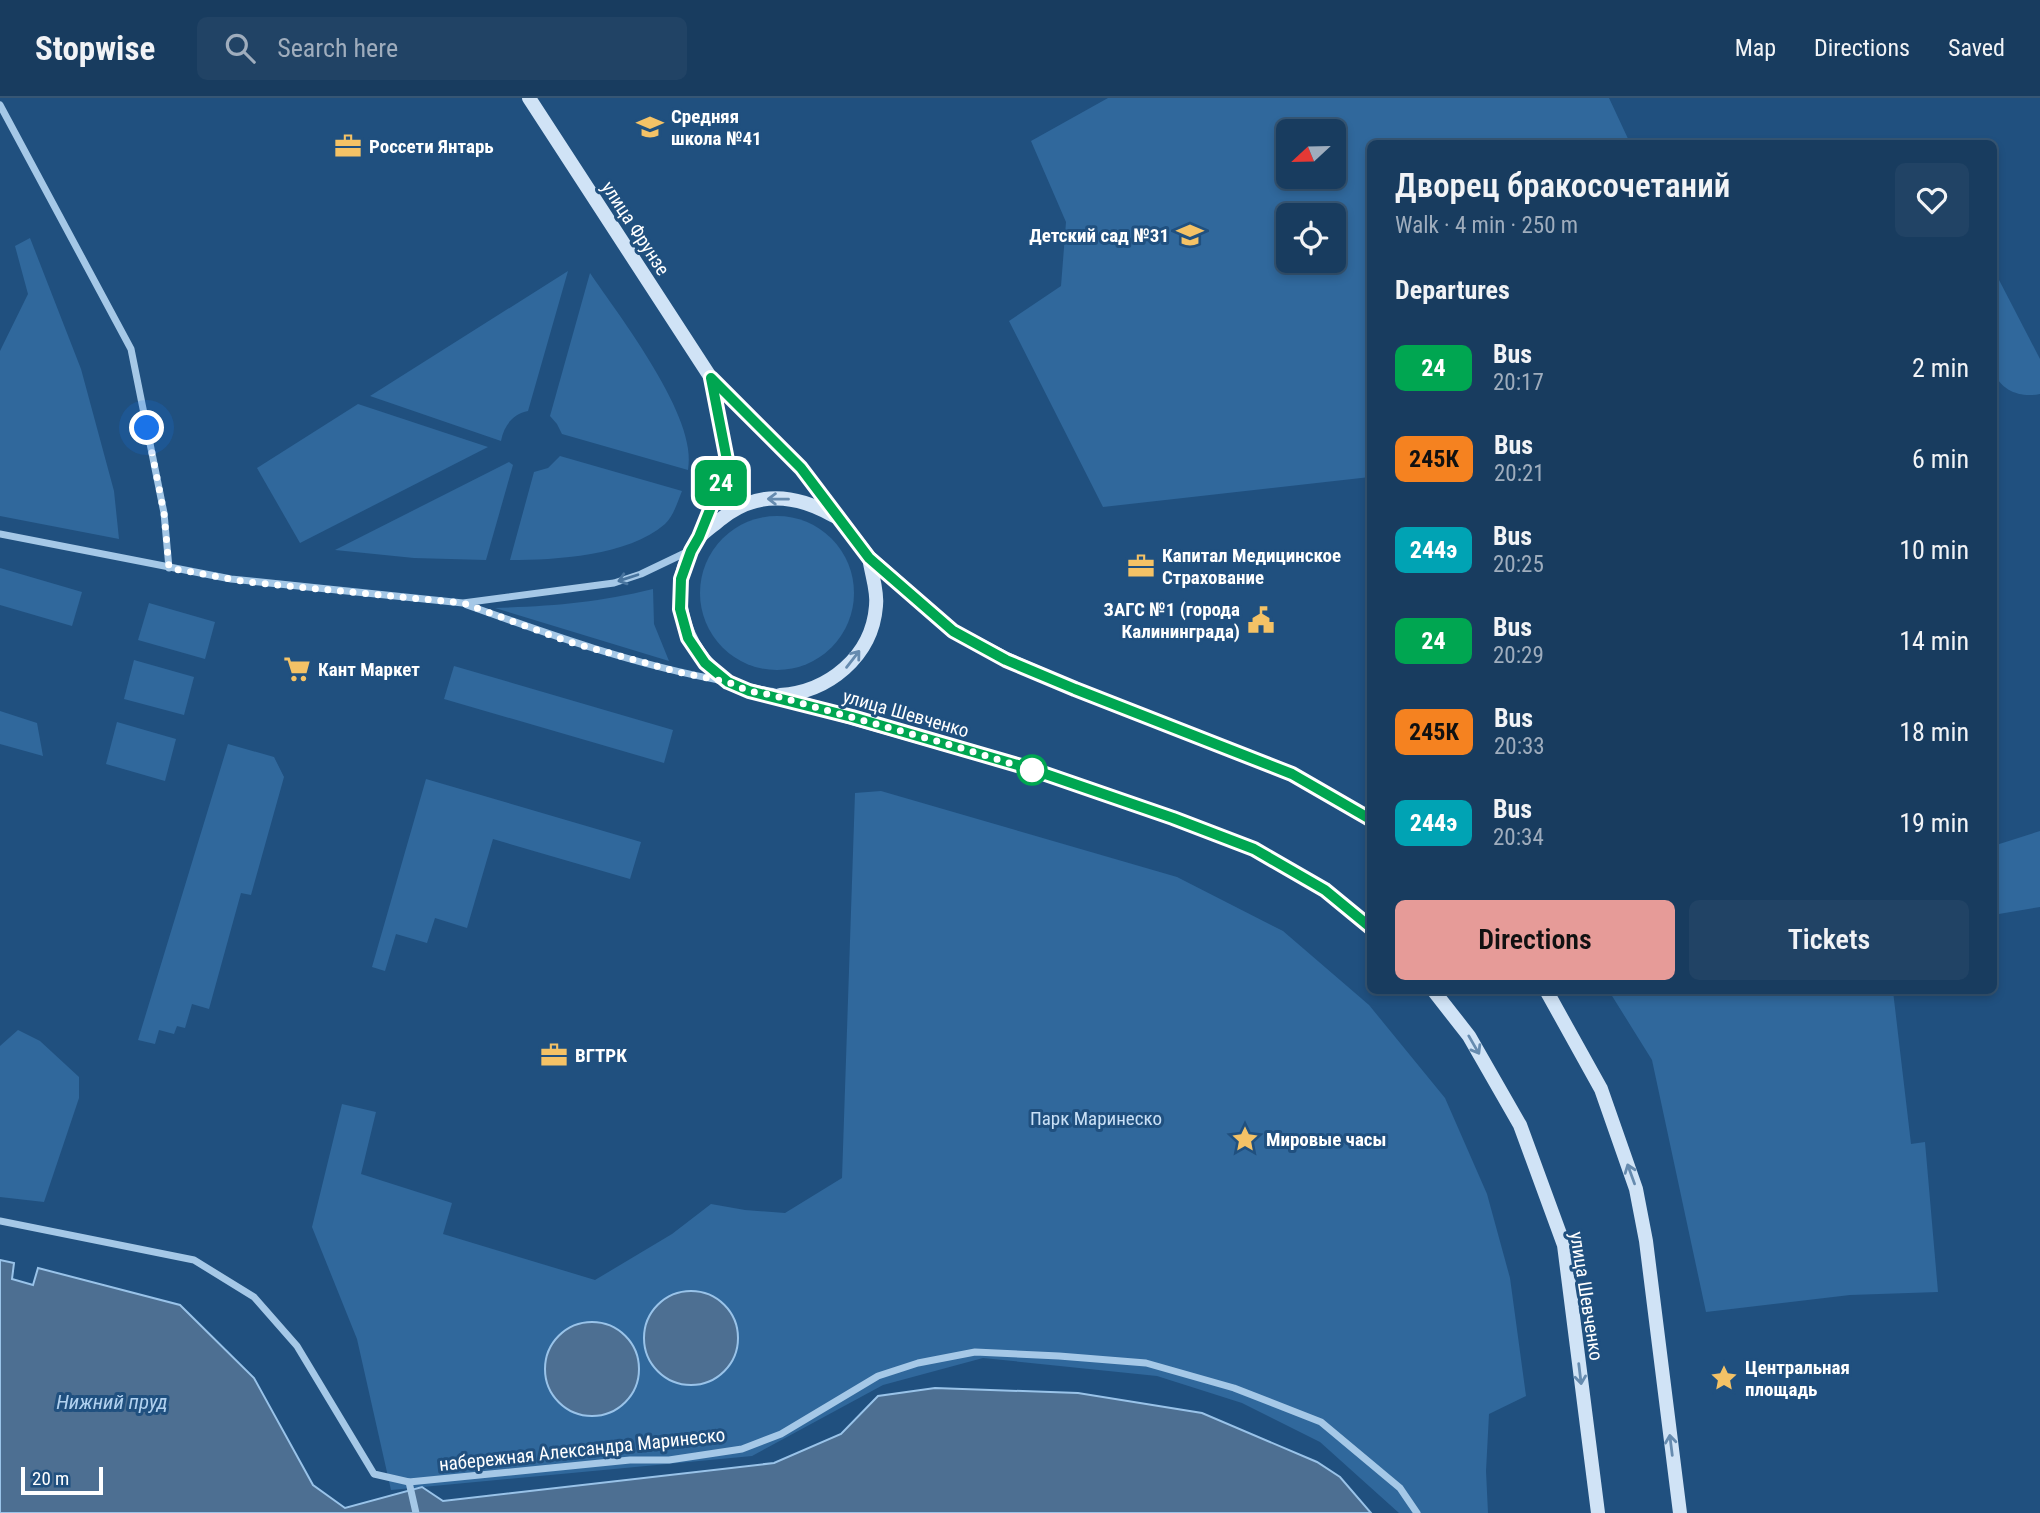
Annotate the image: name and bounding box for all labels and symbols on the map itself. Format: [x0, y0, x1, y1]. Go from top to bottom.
place label: Средняя школа №41 [671, 105, 762, 150]
school or university icon: Средняя школа №41 [635, 112, 665, 142]
north arrow [1276, 119, 1346, 189]
office icon: Россети Янтарь [333, 131, 363, 161]
place label: Россети Янтарь [369, 135, 494, 158]
street label: улица Фрунзе [597, 177, 675, 280]
school or university icon: Детский сад №31 [1175, 220, 1205, 250]
place label: Детский сад №31 [1029, 224, 1169, 247]
your location [129, 410, 164, 445]
line badge: 24 [690, 460, 752, 506]
one-way arrow [767, 492, 790, 506]
place label: Капитал Медицинское Страхование [1162, 544, 1341, 589]
office icon: Капитал Медицинское Страхование [1126, 551, 1156, 581]
one-way arrow [618, 573, 640, 585]
place label: ЗАГС №1 (города Калининграда) [1104, 598, 1240, 643]
public building icon: ЗАГС №1 (города Калининграда) [1246, 605, 1276, 635]
one-way arrow [845, 650, 860, 668]
supermarket icon: Кант Маркет [282, 654, 312, 684]
place label: Кант Маркет [318, 658, 420, 681]
street label: улица Шевченко [840, 684, 972, 743]
unlabelled marker [1017, 755, 1047, 785]
one-way arrow [1467, 1034, 1481, 1054]
office icon: ВГТРК [539, 1040, 569, 1070]
place label: ВГТРК [575, 1044, 627, 1067]
park label: Парк Маринеско [1030, 1107, 1162, 1130]
place icon: Мировые часы [1230, 1124, 1260, 1154]
place label: Мировые часы [1266, 1128, 1387, 1151]
one-way arrow [1624, 1164, 1636, 1186]
street label: улица Шевченко [1565, 1230, 1608, 1362]
place label: Центральная площадь [1745, 1356, 1850, 1401]
one-way arrow [1574, 1362, 1587, 1385]
place icon: Центральная площадь [1709, 1363, 1739, 1393]
water label: Нижний пруд [56, 1390, 168, 1414]
street label: набережная Александра Маринеско [438, 1423, 726, 1476]
one-way arrow [1665, 1434, 1678, 1457]
scale bar [21, 1464, 103, 1496]

